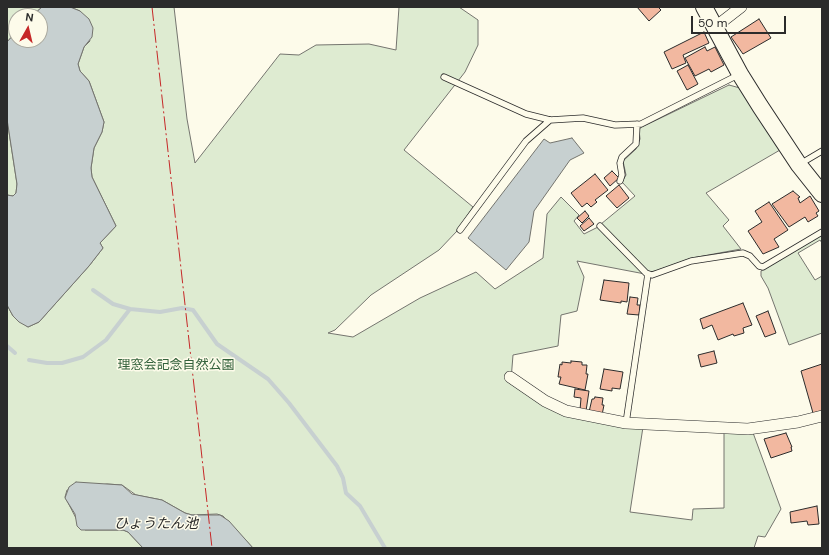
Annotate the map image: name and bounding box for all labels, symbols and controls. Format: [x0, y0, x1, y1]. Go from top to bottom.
north arrow [8, 8, 48, 48]
scale bar [693, 8, 788, 34]
text: N [25, 10, 34, 25]
text: 50 m [698, 15, 727, 31]
park label: 理窓会記念自然公園 [118, 358, 234, 374]
water label: ひょうたん池 [114, 516, 198, 532]

